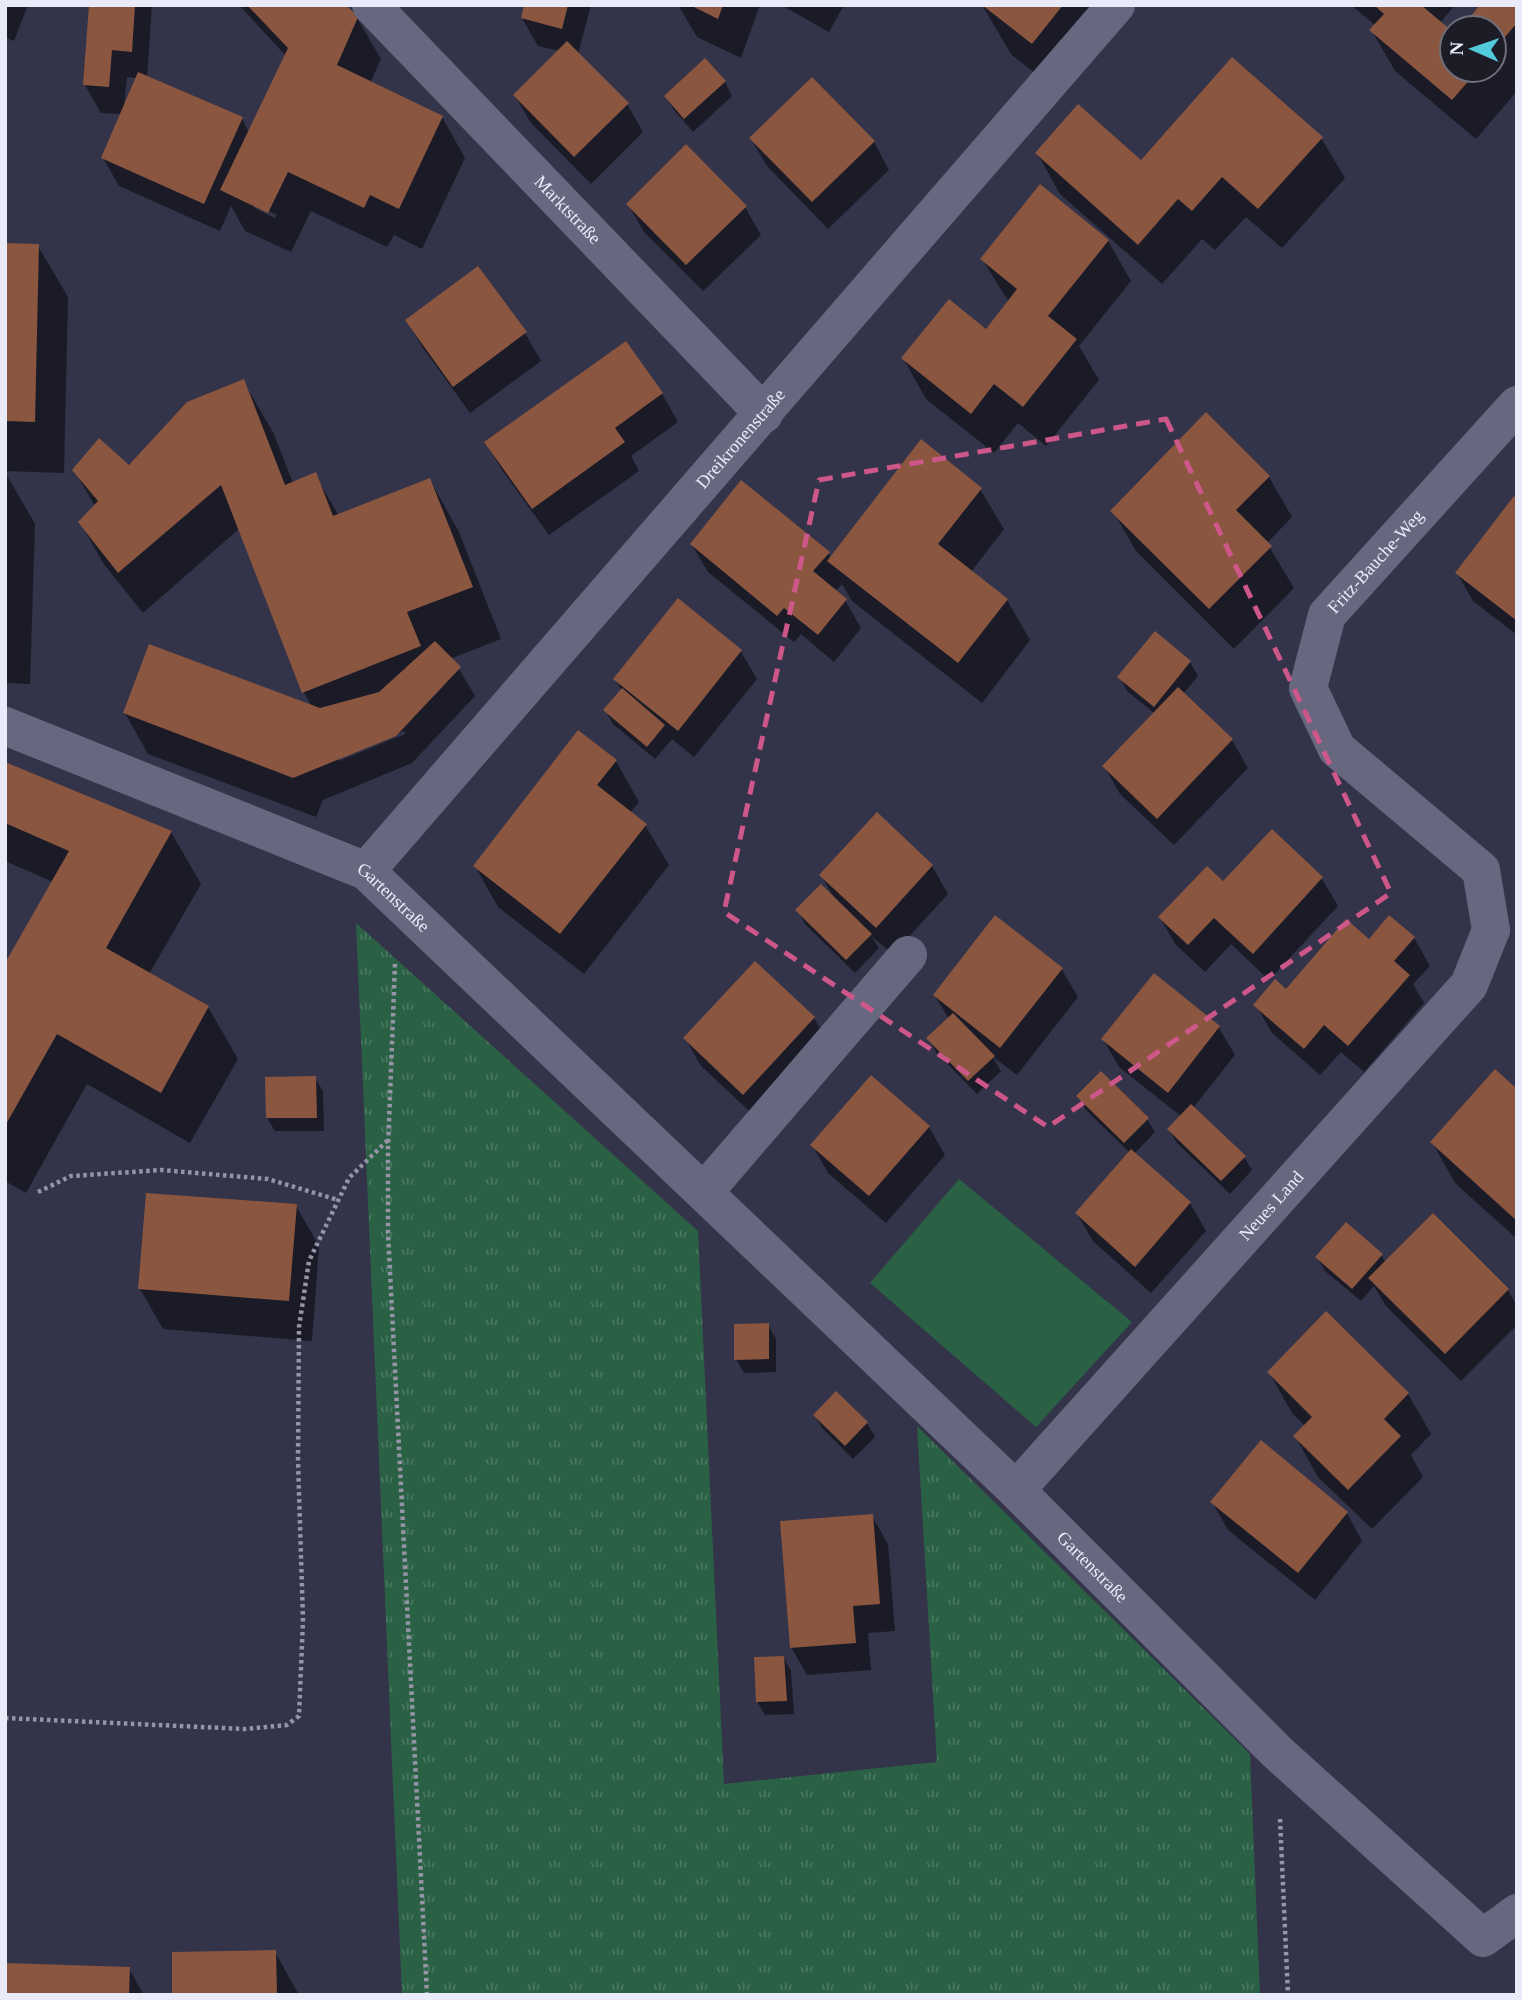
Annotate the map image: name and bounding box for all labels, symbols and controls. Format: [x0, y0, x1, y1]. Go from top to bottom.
north arrow [1438, 14, 1508, 84]
text: N [1446, 41, 1467, 56]
street label: Marktstraße [530, 171, 605, 248]
street label: Dreikronenstraße [692, 385, 789, 492]
street label: Fritz-Bauche-Weg [1323, 506, 1427, 617]
street label: Gartenstraße [355, 859, 434, 936]
street label: Neues Land [1235, 1167, 1307, 1245]
street label: Gartenstraße [1053, 1527, 1132, 1606]

